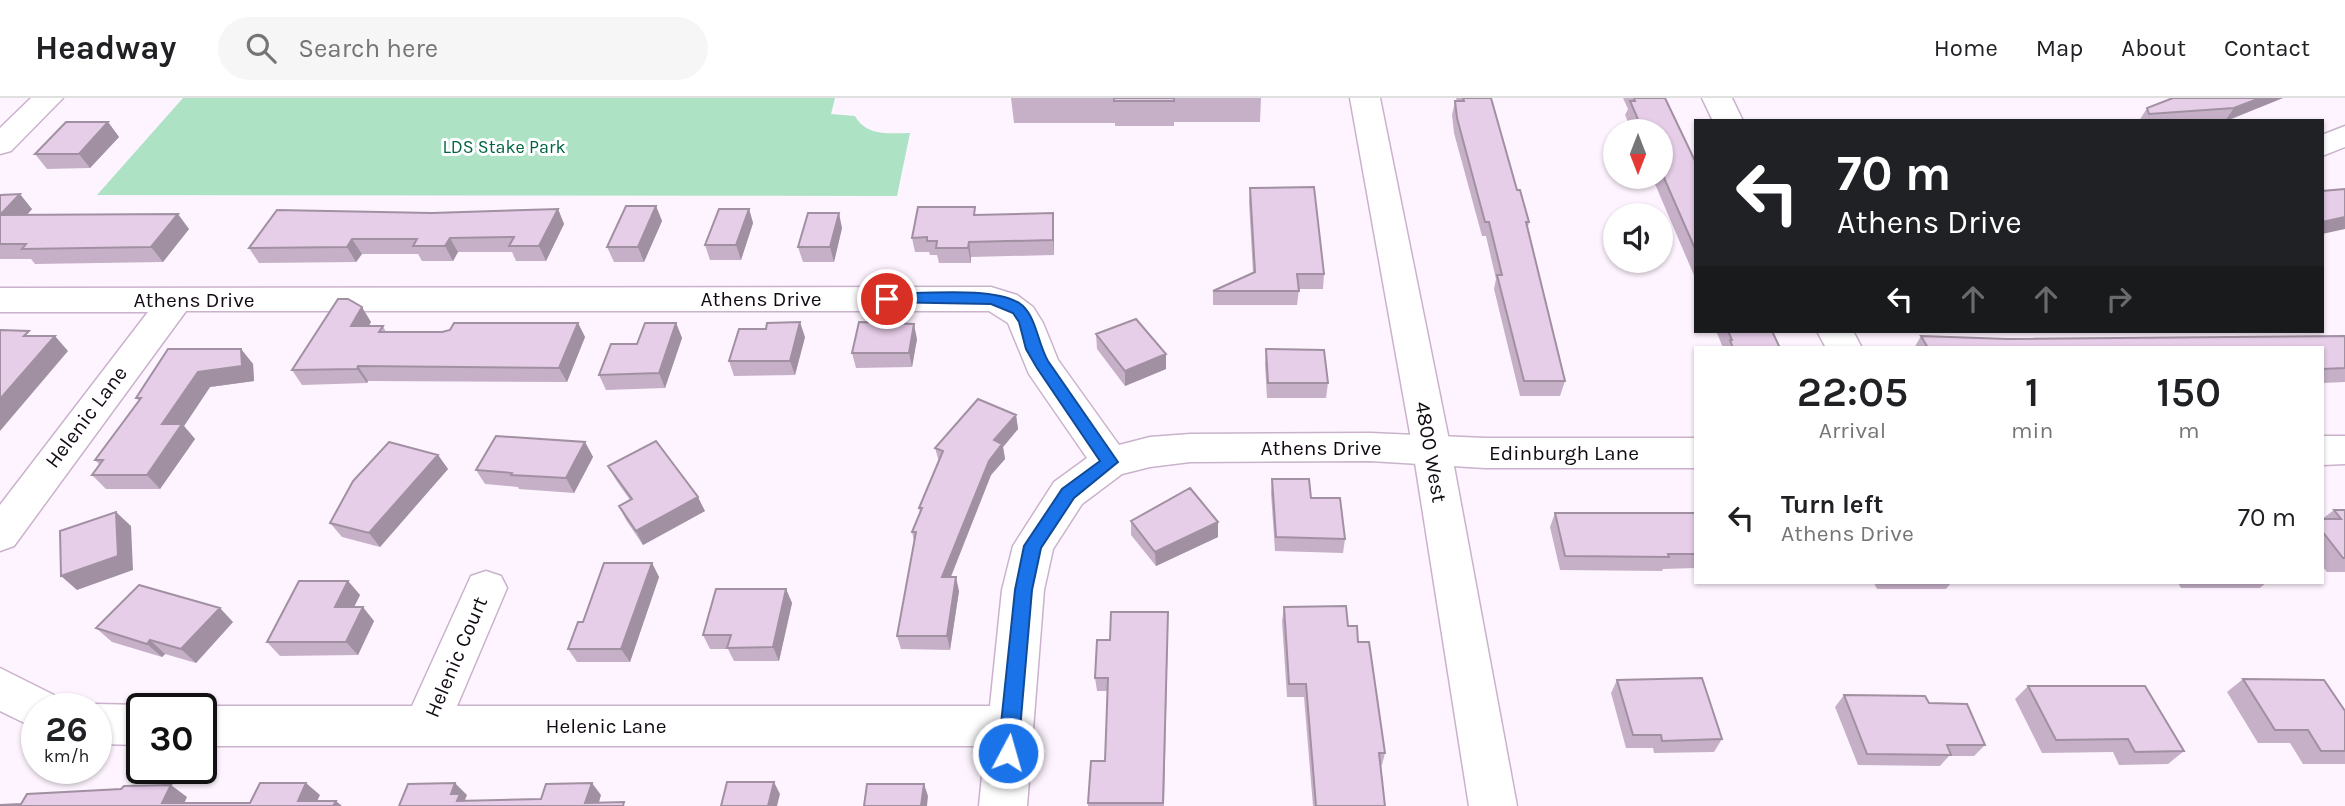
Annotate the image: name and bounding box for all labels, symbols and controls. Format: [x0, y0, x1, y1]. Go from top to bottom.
search box [218, 17, 708, 80]
text: Headway [35, 29, 176, 67]
icon: search [242, 29, 280, 67]
text: Search here [298, 33, 438, 64]
text: Home [1934, 34, 1998, 62]
text: Map [2036, 34, 2083, 62]
text: About [2121, 34, 2186, 62]
text: Contact [2224, 34, 2310, 62]
north arrow [1603, 119, 1673, 189]
map controls [1603, 119, 1673, 273]
park label: LDS Stake Park [442, 136, 566, 158]
text: 70 m [1837, 145, 1951, 202]
icon: left [1722, 147, 1813, 238]
button: sound [1603, 203, 1673, 273]
text: Athens Drive [1837, 204, 2022, 241]
pin [857, 269, 917, 329]
icon: arrive [868, 280, 906, 318]
icon: left [1881, 280, 1919, 318]
icon: ahead [1954, 280, 1992, 318]
icon: ahead [2027, 280, 2065, 318]
icon: right [2100, 280, 2138, 318]
street label: Athens Drive [700, 287, 822, 311]
street label: Athens Drive [133, 288, 255, 312]
street label: Helenic Lane [40, 361, 132, 473]
text: 22:05 [1797, 367, 1908, 417]
text: 1 [2025, 367, 2040, 417]
text: 150 [2156, 367, 2221, 417]
street label: 4800 West [1410, 400, 1452, 505]
text: Arrival [1819, 417, 1886, 444]
text: min [2011, 417, 2053, 444]
text: m [2178, 417, 2199, 444]
street label: Athens Drive [1260, 436, 1382, 460]
street label: Edinburgh Lane [1489, 441, 1639, 465]
text: Turn left [1781, 489, 1883, 520]
icon: left [1722, 499, 1760, 537]
text: 70 m [2238, 502, 2296, 533]
text: Athens Drive [1781, 520, 1914, 547]
street label: Helenic Court [420, 593, 492, 721]
speed limit sign: 30 [126, 693, 217, 784]
text: 26 [45, 709, 88, 750]
street label: Helenic Lane [545, 714, 667, 738]
position arrow [971, 716, 1045, 790]
text: km/h [44, 745, 89, 767]

